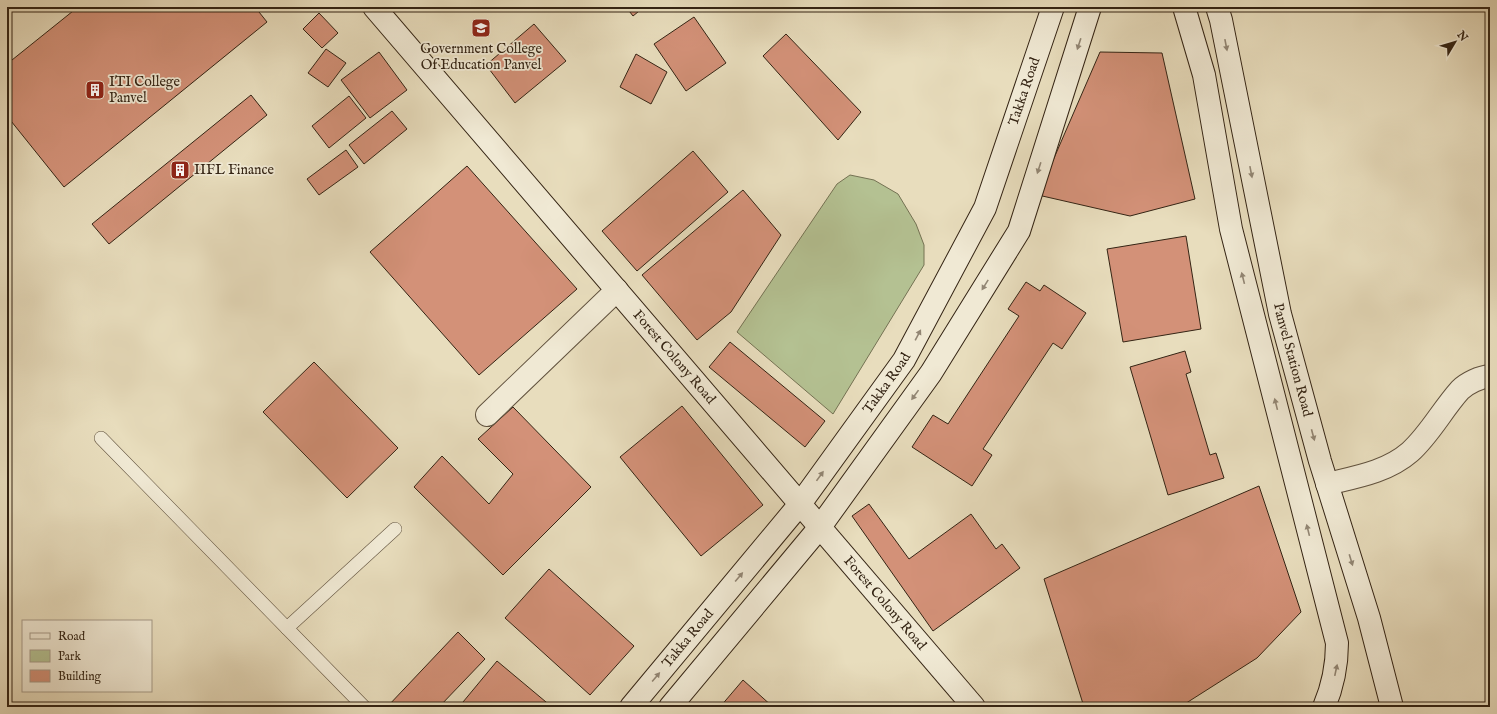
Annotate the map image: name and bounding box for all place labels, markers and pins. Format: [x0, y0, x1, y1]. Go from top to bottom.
school or university icon: Government College Of Education Panvel [470, 17, 492, 39]
place label: Government College Of Education Panvel [420, 40, 542, 74]
place label: ITI College Panvel [109, 73, 180, 107]
building icon: ITI College Panvel [84, 79, 106, 101]
building icon: IIFL Finance [169, 159, 191, 181]
place label: IIFL Finance [194, 161, 275, 179]

